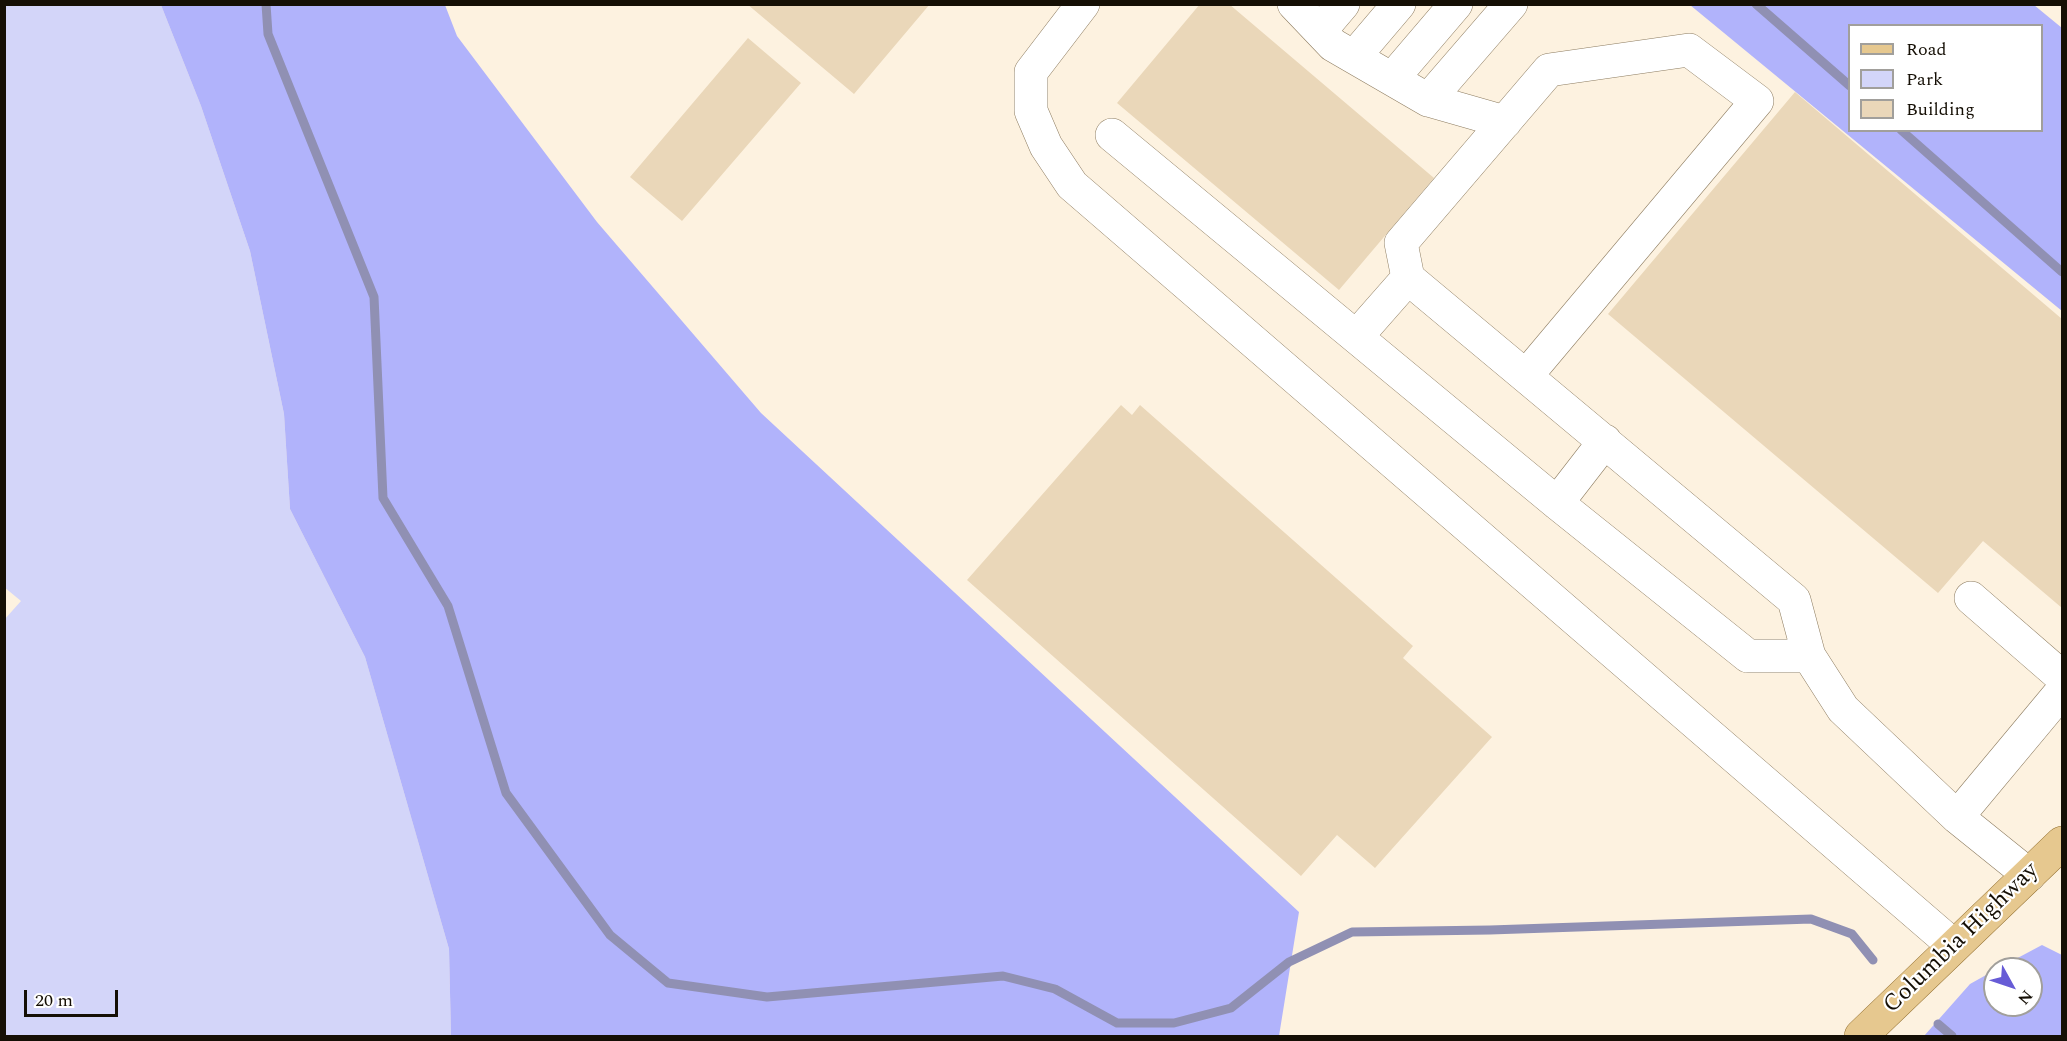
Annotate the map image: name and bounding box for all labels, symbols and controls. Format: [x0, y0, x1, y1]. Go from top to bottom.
legend [1848, 24, 2043, 132]
text: Road [1906, 36, 1947, 63]
text: Park [1906, 66, 1943, 93]
text: Building [1906, 96, 1975, 123]
street label: Columbia Highway [1878, 858, 2046, 1020]
north arrow [1983, 957, 2043, 1017]
scale bar [27, 978, 122, 1016]
text: N [2012, 985, 2039, 1010]
text: 20 m [35, 987, 73, 1014]

